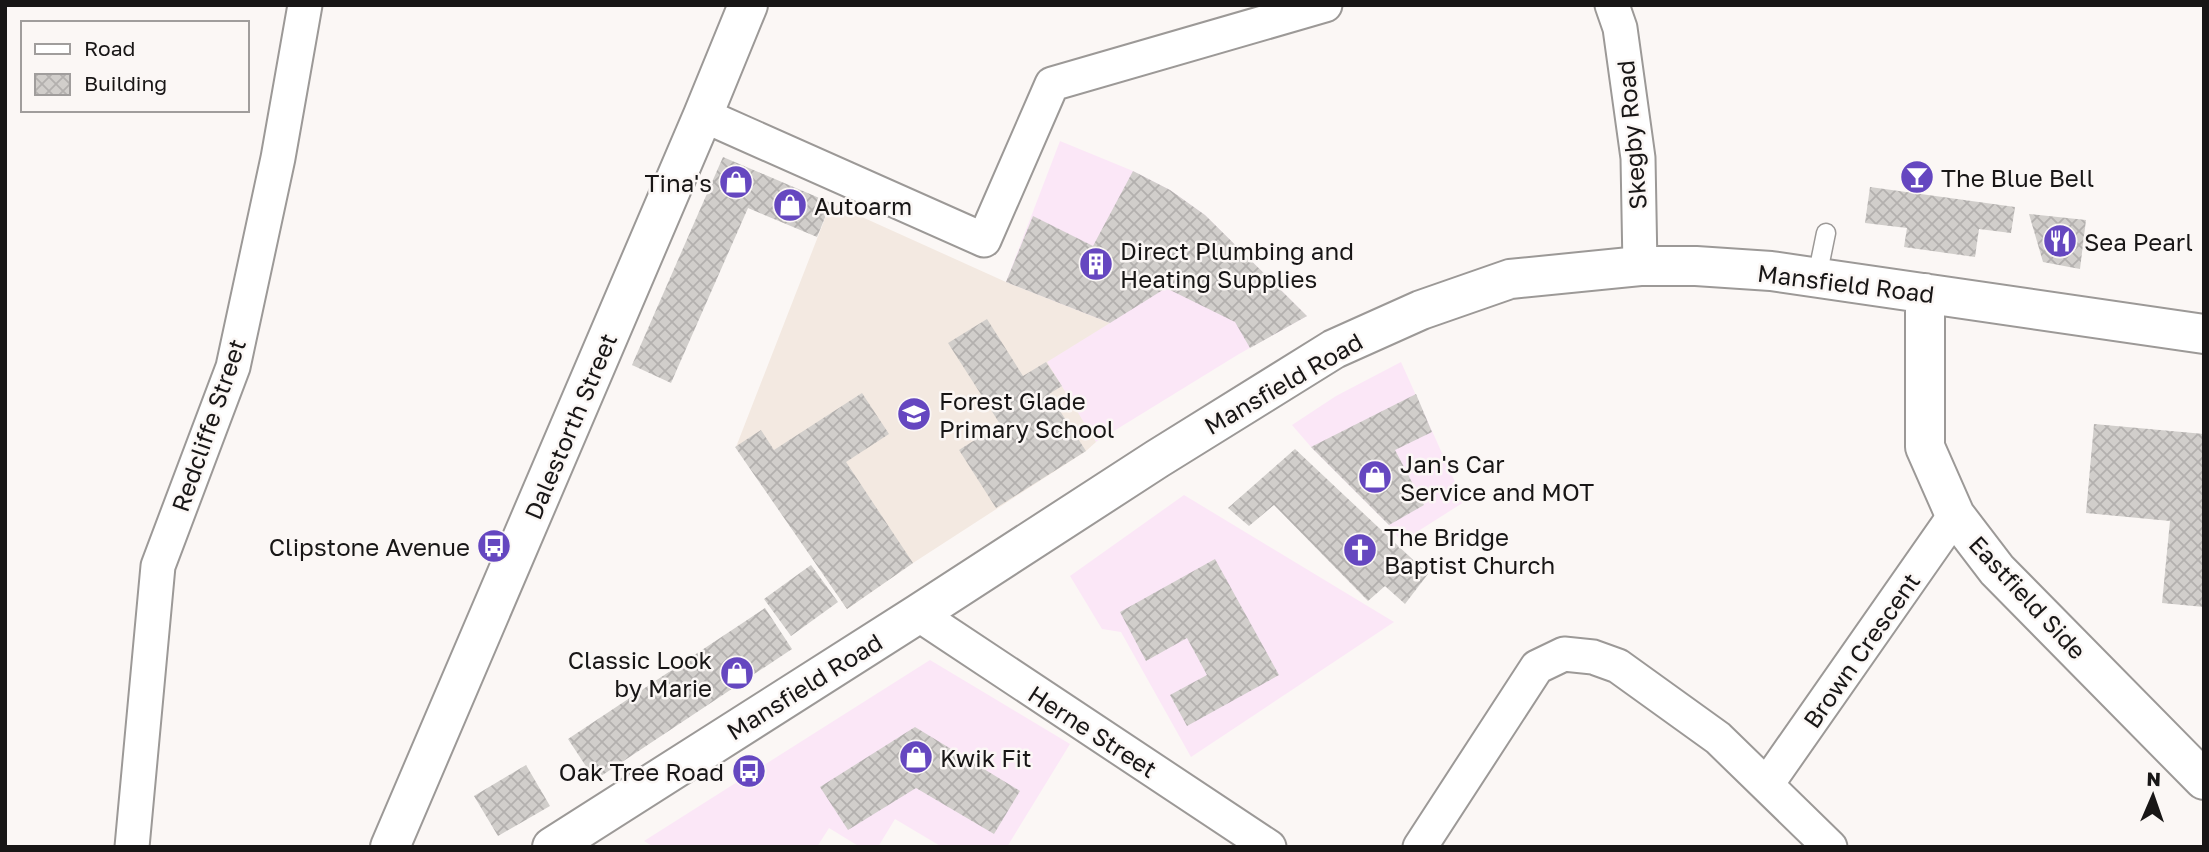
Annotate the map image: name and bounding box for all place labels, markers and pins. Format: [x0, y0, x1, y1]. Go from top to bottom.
bar icon: The Blue Bell [1898, 158, 1936, 196]
shop icon: Tina's [717, 163, 755, 201]
place label: The Blue Bell [1941, 163, 2094, 192]
place label: Tina's [645, 168, 712, 197]
shop icon: Autoarm [771, 186, 809, 224]
place label: Autoarm [814, 191, 912, 220]
restaurant icon: Sea Pearl [2041, 222, 2079, 260]
place label: Sea Pearl [2084, 227, 2193, 256]
place label: Direct Plumbing and Heating Supplies [1120, 236, 1354, 293]
building icon: Direct Plumbing and Heating Supplies [1077, 245, 1115, 283]
place label: Forest Glade Primary School [939, 386, 1115, 443]
school or university icon: Forest Glade Primary School [895, 395, 933, 433]
place label: Jan's Car Service and MOT [1400, 449, 1594, 506]
shop icon: Jan's Car Service and MOT [1356, 458, 1394, 496]
place label: The Bridge Baptist Church [1384, 522, 1555, 579]
bus stop icon: Clipstone Avenue [475, 527, 513, 565]
church icon: The Bridge Baptist Church [1341, 531, 1379, 569]
place label: Clipstone Avenue [269, 532, 470, 561]
place label: Classic Look by Marie [568, 645, 712, 702]
shop icon: Classic Look by Marie [718, 654, 756, 692]
shop icon: Kwik Fit [897, 738, 935, 776]
place label: Kwik Fit [940, 743, 1032, 772]
bus stop icon: Oak Tree Road [730, 752, 768, 790]
place label: Oak Tree Road [559, 757, 724, 786]

